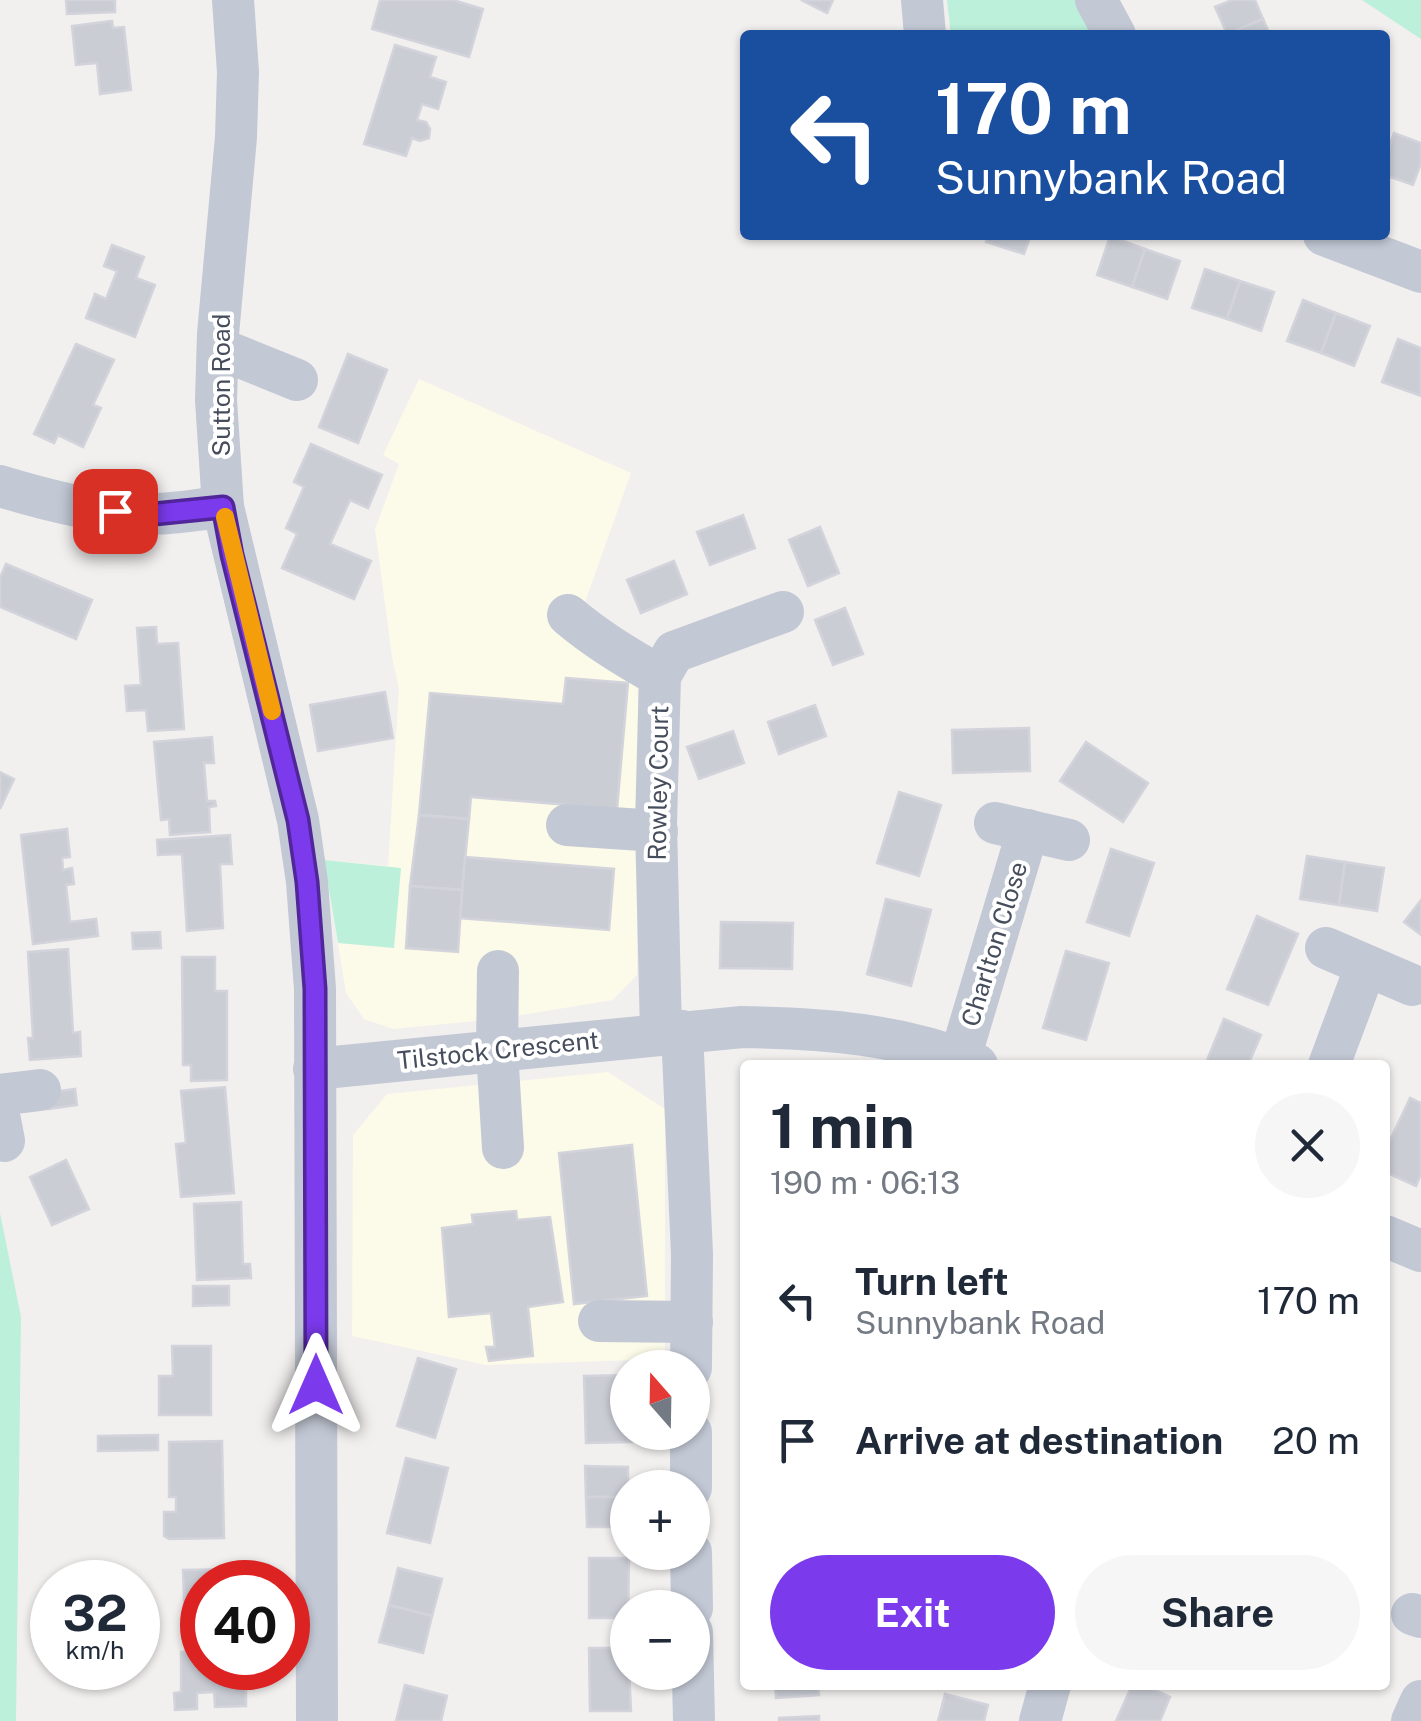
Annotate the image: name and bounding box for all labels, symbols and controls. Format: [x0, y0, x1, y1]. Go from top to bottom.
text: 170 m [935, 67, 1132, 150]
icon: left [770, 70, 900, 200]
text: Sunnybank Road [935, 151, 1287, 204]
street label: Sutton Road [206, 314, 236, 456]
pin [73, 469, 158, 554]
icon: arrive [88, 484, 143, 539]
street label: Rowley Court [642, 705, 674, 861]
street label: Charlton Close [955, 858, 1033, 1030]
street label: Tilstock Crescent [396, 1024, 600, 1076]
text: 1 min [770, 1091, 915, 1162]
button: close [1255, 1093, 1360, 1198]
text: 190 m · 06:13 [770, 1164, 960, 1201]
text: Turn left [855, 1259, 1009, 1304]
icon: left [770, 1273, 825, 1328]
text: 170 m [1257, 1278, 1360, 1323]
text: Sunnybank Road [855, 1304, 1105, 1341]
position arrow [264, 1333, 368, 1437]
north arrow [610, 1350, 710, 1450]
map controls [610, 1350, 710, 1690]
icon: arrive [770, 1413, 825, 1468]
text: Arrive at destination [855, 1418, 1223, 1463]
text: 20 m [1272, 1418, 1360, 1463]
button: + [610, 1470, 710, 1570]
button: Exit [770, 1555, 1055, 1670]
button: Share [1075, 1555, 1360, 1670]
speed limit sign: 40 [180, 1560, 310, 1690]
text: 32 [62, 1583, 128, 1642]
button: − [610, 1590, 710, 1690]
text: km/h [66, 1635, 124, 1665]

